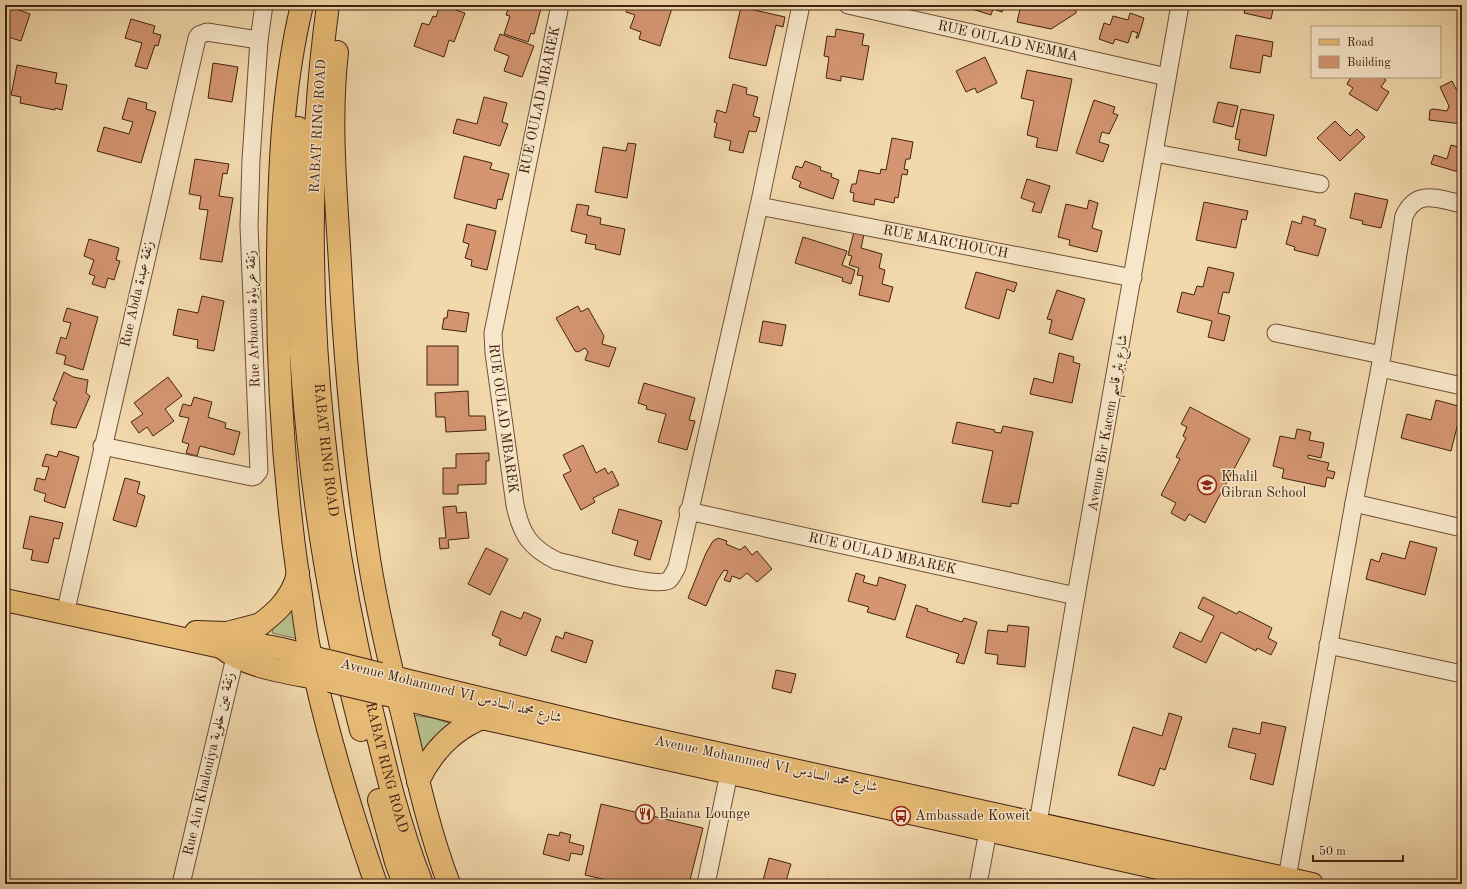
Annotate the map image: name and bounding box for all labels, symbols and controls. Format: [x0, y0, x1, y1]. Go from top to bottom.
street label: RUE OULAD NEMMA [936, 18, 1080, 64]
street label: RUE OULAD MBAREK [517, 25, 563, 175]
legend [1311, 26, 1441, 78]
text: Road [1347, 37, 1374, 49]
text: Building [1347, 57, 1391, 69]
street label: RABAT RING ROAD [307, 59, 329, 193]
street label: RUE MARCHOUCH [882, 223, 1009, 261]
street label: Rue Abda زنقة عبدة [118, 240, 157, 349]
street label: Rue Arbaoua زنقة عرباوة [244, 250, 264, 388]
street label: Avenue Bir Kacem شارع بئر قاسم [1086, 334, 1136, 513]
street label: RUE OULAD MBAREK [487, 343, 520, 494]
street label: RABAT RING ROAD [312, 382, 341, 517]
place label: Khalil Gibran School [1221, 470, 1306, 500]
school or university icon: Khalil Gibran School [1196, 474, 1218, 496]
street label: RUE OULAD MBAREK [807, 531, 958, 577]
street label: Avenue Mohammed VI شارع محمد السادس [338, 657, 563, 729]
street label: Rue Ain Khalouiya زنقة عين خلوية [181, 671, 238, 857]
street label: RABAT RING ROAD [363, 701, 411, 835]
street label: Avenue Mohammed VI شارع محمد السادس [652, 733, 879, 798]
restaurant icon: Baiana Lounge [634, 803, 656, 825]
bus stop icon: Ambassade Koweit [890, 805, 912, 827]
place label: Baiana Lounge [659, 807, 750, 821]
place label: Ambassade Koweit [915, 809, 1030, 823]
scale bar [1313, 837, 1403, 863]
text: 50 m [1319, 845, 1346, 858]

